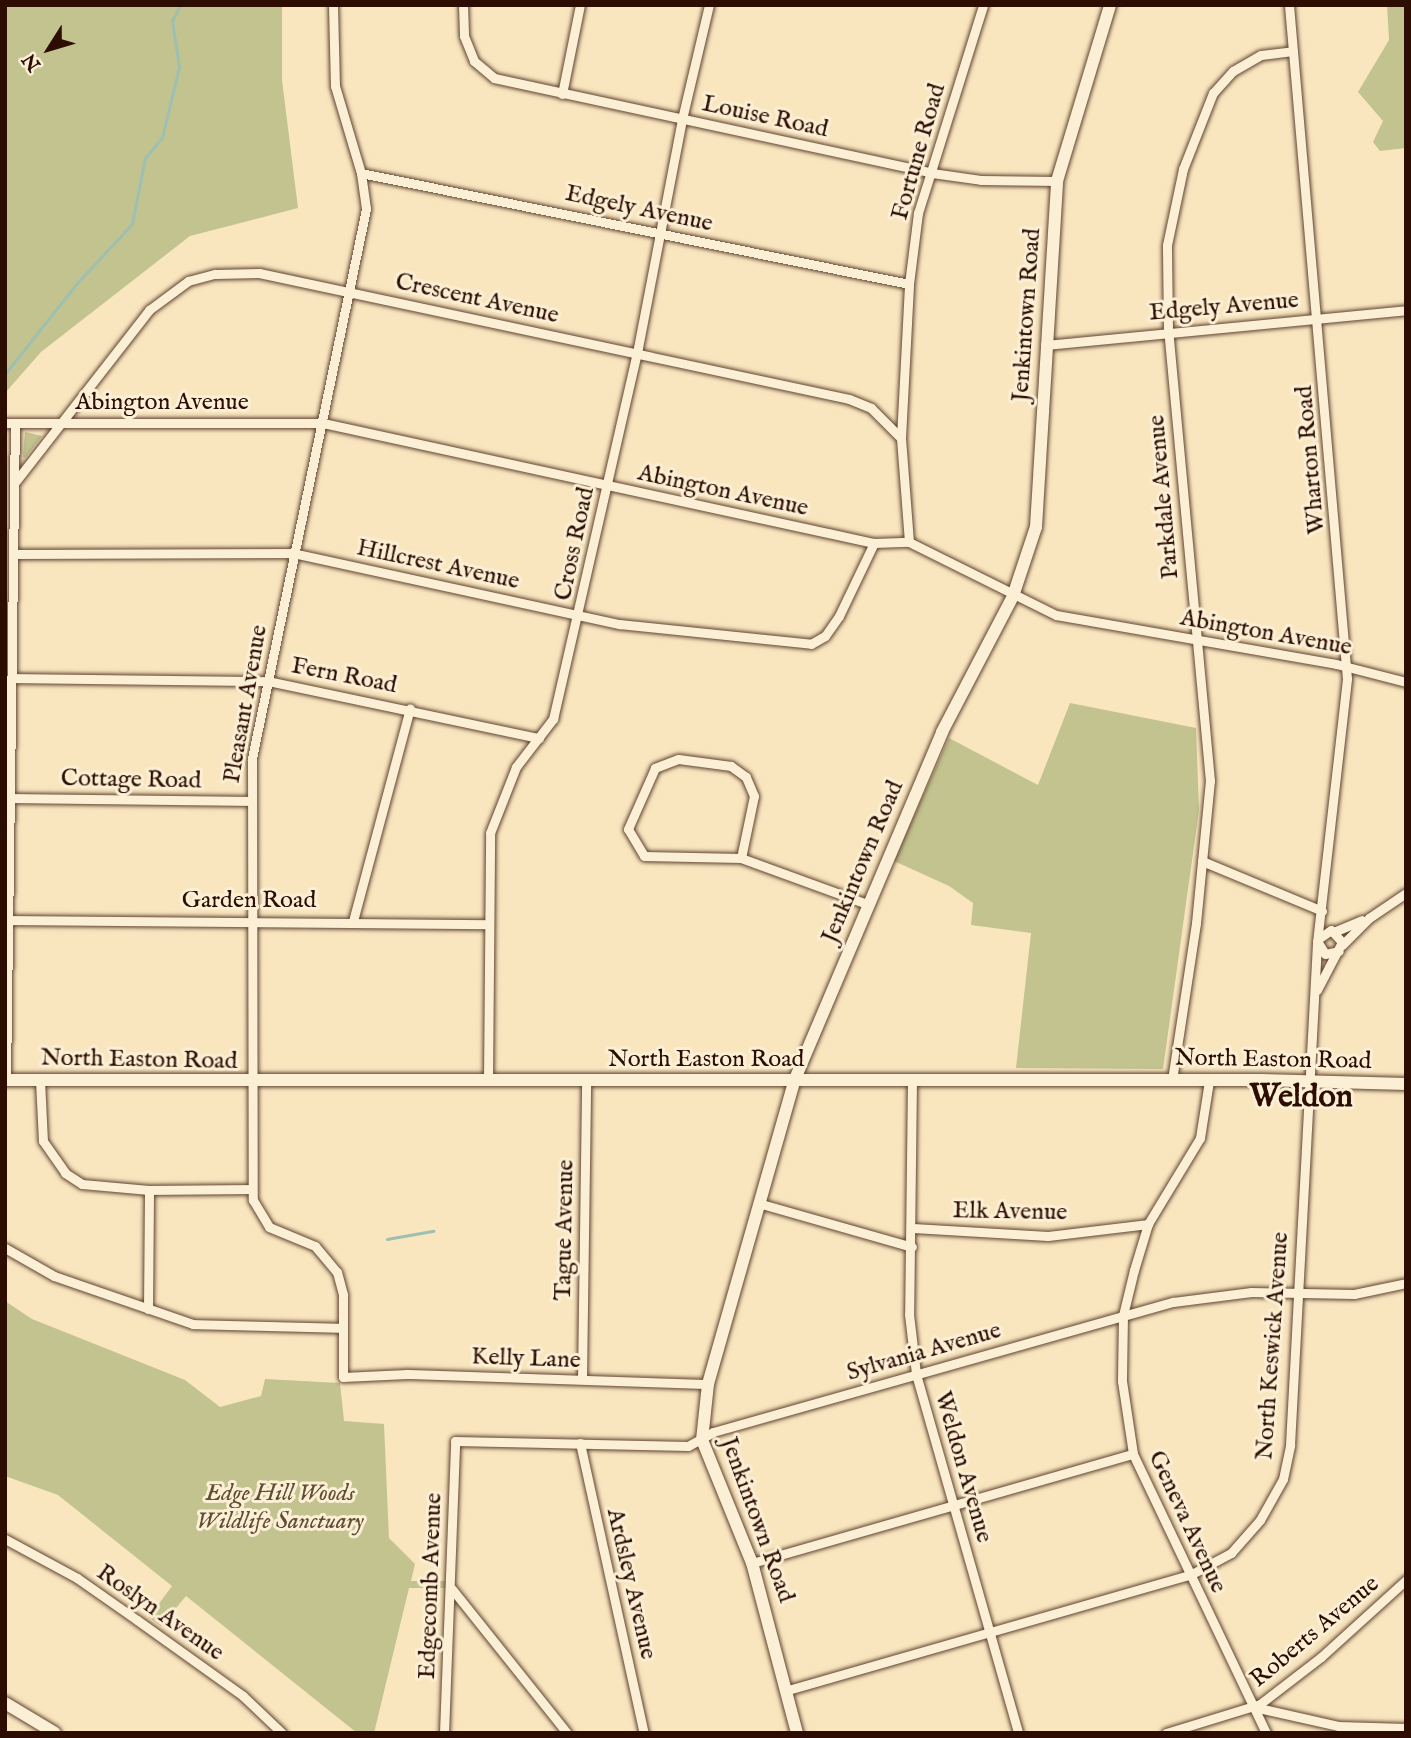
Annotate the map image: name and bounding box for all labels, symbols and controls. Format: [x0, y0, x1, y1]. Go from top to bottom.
north arrow [14, 14, 84, 84]
text: N [18, 48, 47, 75]
street label: Fortune Road [886, 80, 952, 224]
street label: Louise Road [699, 90, 831, 144]
street label: Edgely Avenue [563, 179, 715, 239]
street label: Jenkintown Road [1007, 227, 1047, 403]
street label: Crescent Avenue [393, 268, 561, 330]
street label: Edgely Avenue [1148, 286, 1300, 328]
street label: Wharton Road [1290, 384, 1332, 536]
street label: Abington Avenue [75, 389, 249, 417]
street label: Parkdale Avenue [1142, 414, 1186, 580]
street label: Abington Avenue [635, 459, 811, 523]
street label: Cross Road [549, 485, 601, 603]
street label: Hillcrest Avenue [354, 534, 522, 596]
street label: Abington Avenue [1178, 604, 1354, 662]
street label: Pleasant Avenue [218, 623, 274, 785]
street label: Fern Road [289, 652, 399, 700]
street label: Cottage Road [61, 764, 201, 796]
street label: Jenkintown Road [816, 776, 910, 948]
street label: Garden Road [182, 887, 316, 915]
street label: North Easton Road [40, 1044, 238, 1076]
street label: North Easton Road [1174, 1044, 1372, 1076]
street label: North Easton Road [608, 1046, 804, 1074]
district label: Weldon [1249, 1079, 1353, 1117]
street label: Tague Avenue [549, 1159, 581, 1301]
street label: Elk Avenue [952, 1197, 1068, 1227]
street label: North Keswick Avenue [1251, 1231, 1295, 1461]
street label: Sylvania Avenue [844, 1316, 1004, 1388]
street label: Kelly Lane [471, 1343, 581, 1375]
street label: Weldon Avenue [928, 1388, 998, 1546]
street label: Jenkintown Road [714, 1433, 800, 1607]
street label: Geneva Avenue [1142, 1446, 1232, 1598]
park label: Edge Hill Woods Wildlife Sanctuary [196, 1480, 364, 1536]
street label: Edgecomb Avenue [413, 1492, 449, 1680]
street label: Ardsley Avenue [600, 1506, 662, 1662]
street label: Roslyn Avenue [91, 1558, 229, 1668]
street label: Roberts Avenue [1245, 1570, 1385, 1694]

